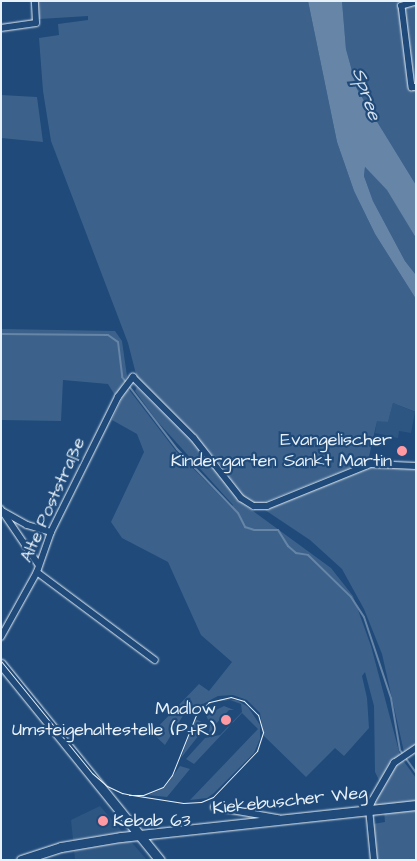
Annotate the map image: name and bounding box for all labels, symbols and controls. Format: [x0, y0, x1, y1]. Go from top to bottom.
water label: Spree [346, 65, 386, 123]
place label: Evangelischer Kindergarten Sankt Martin [171, 430, 392, 472]
street label: Alte Poststraße [16, 434, 90, 566]
marker: Evangelischer Kindergarten Sankt Martin [396, 445, 408, 457]
place label: Madlow Umsteigehaltestelle (P+R) [12, 699, 216, 742]
marker: Madlow Umsteigehaltestelle (P+R) [220, 714, 232, 726]
street label: Kiekebuscher Weg [212, 782, 368, 820]
place label: Kebab 63 [113, 810, 191, 832]
marker: Kebab 63 [97, 815, 109, 827]

